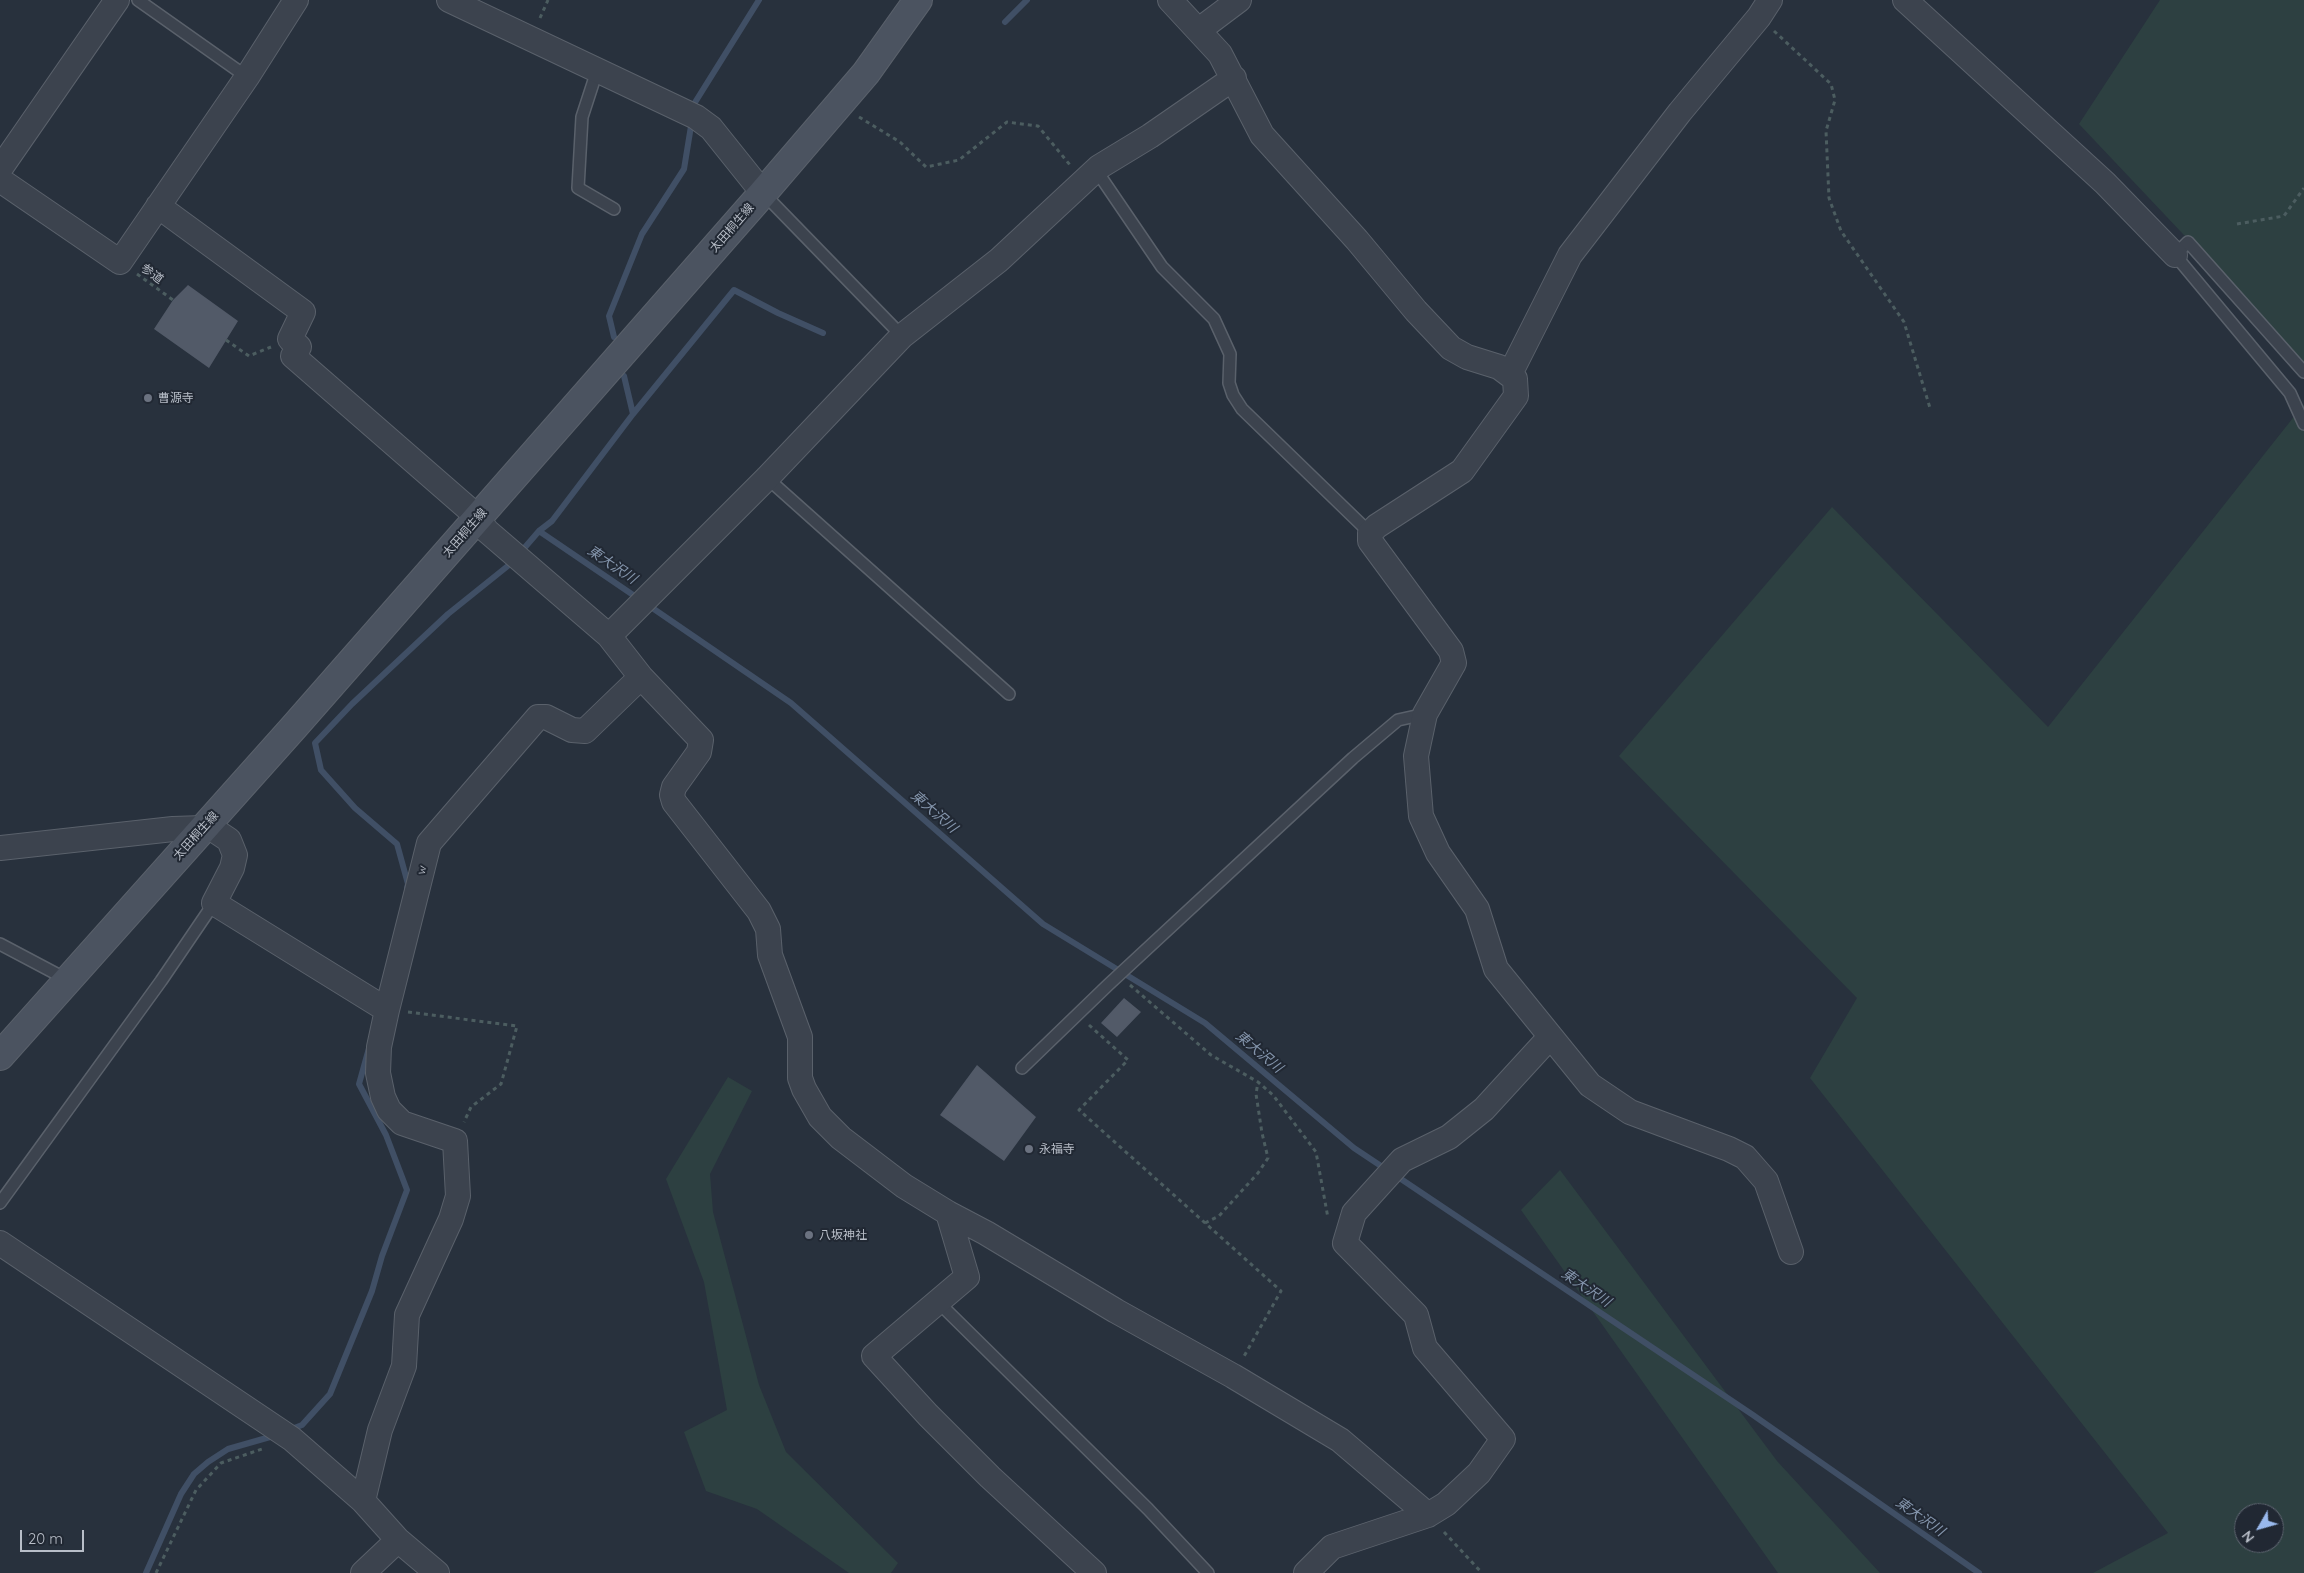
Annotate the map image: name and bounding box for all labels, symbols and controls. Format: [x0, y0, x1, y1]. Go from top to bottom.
street label: 太田桐生線 [707, 201, 757, 255]
street label: 参道 [138, 261, 166, 287]
place label: 曹源寺 [158, 391, 194, 405]
marker: 曹源寺 [142, 392, 154, 404]
street label: 太田桐生線 [440, 506, 490, 560]
water label: 東大沢川 [584, 542, 640, 588]
water label: 東大沢川 [907, 787, 961, 837]
street label: 太田桐生線 [171, 809, 221, 863]
street label: w [414, 864, 430, 876]
water label: 東大沢川 [1232, 1028, 1286, 1076]
place label: 永福寺 [1039, 1142, 1075, 1156]
marker: 永福寺 [1023, 1143, 1035, 1155]
place label: 八坂神社 [819, 1228, 867, 1242]
marker: 八坂神社 [803, 1229, 815, 1241]
water label: 東大沢川 [1558, 1265, 1614, 1311]
water label: 東大沢川 [1892, 1494, 1948, 1540]
north arrow [2234, 1503, 2284, 1553]
scale bar [22, 1520, 86, 1552]
text: N [2238, 1527, 2258, 1546]
text: 20 m [28, 1529, 63, 1548]

